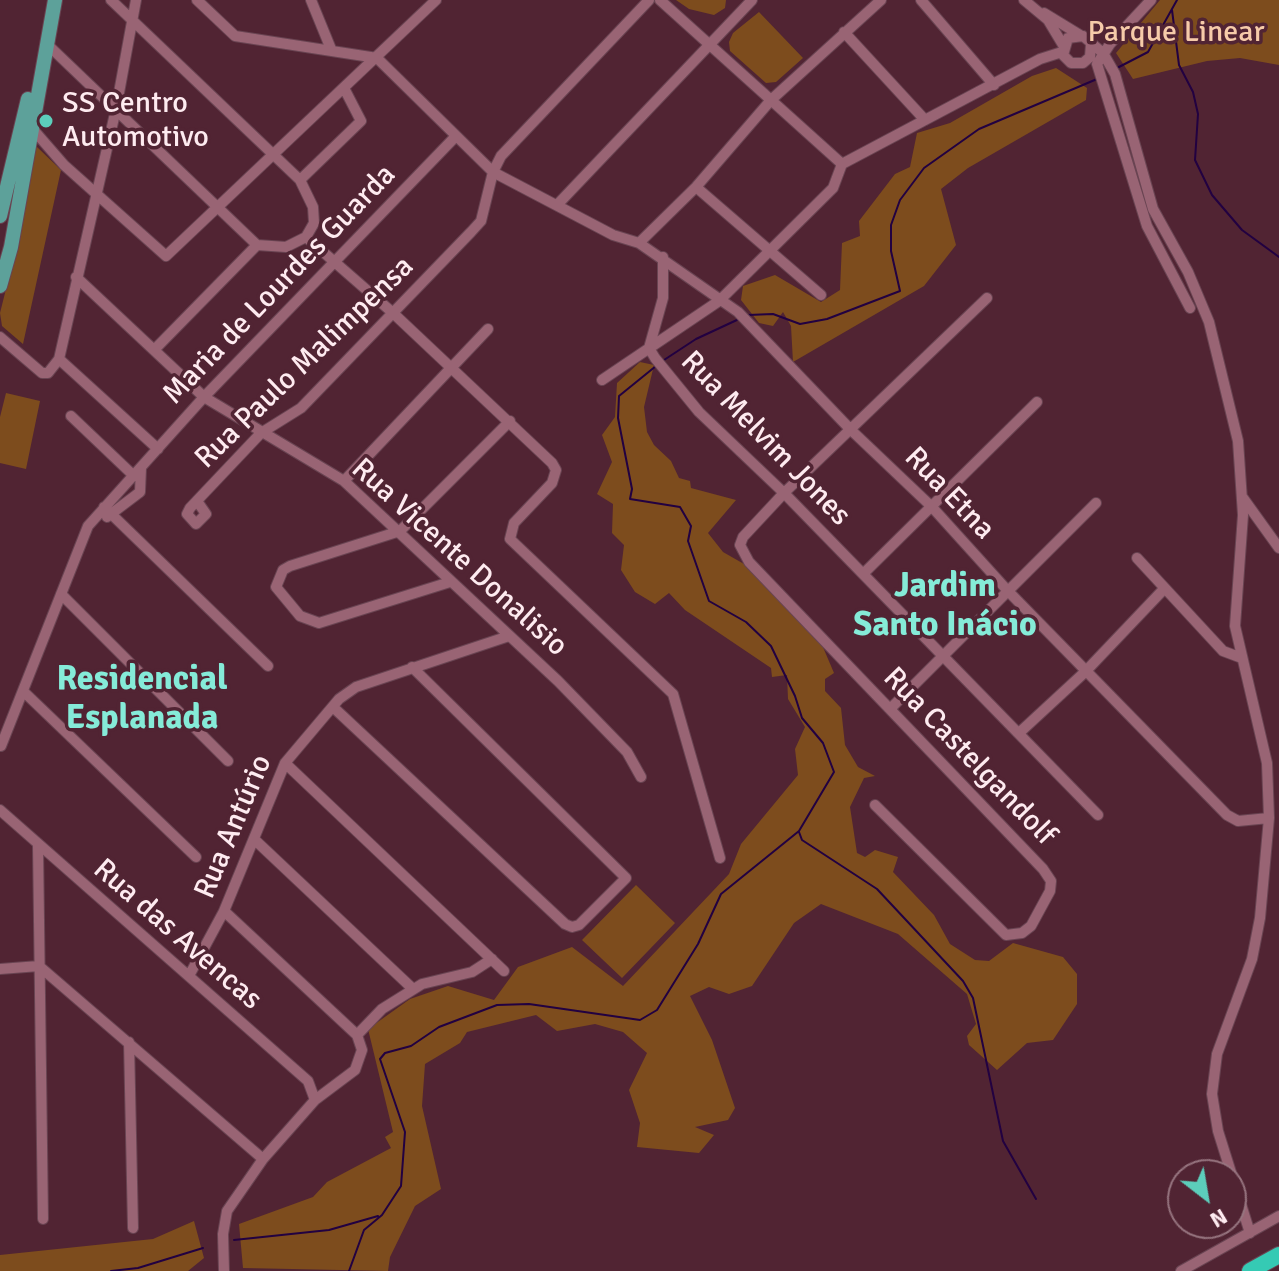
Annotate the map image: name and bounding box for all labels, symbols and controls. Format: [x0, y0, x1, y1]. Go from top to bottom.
park label: Parque Linear [1087, 15, 1265, 51]
place label: SS Centro Automotivo [62, 86, 209, 156]
marker: SS Centro Automotivo [37, 112, 55, 130]
street label: Maria de Lourdes Guarda [156, 158, 404, 412]
street label: Rua Paulo Malimpensa [188, 249, 422, 477]
street label: Rua Melvim Jones [673, 344, 857, 534]
street label: Rua Etna [896, 440, 1002, 548]
street label: Rua Vicente Donalisio [343, 451, 575, 665]
district label: Jardim Santo Inácio [853, 567, 1037, 646]
district label: Residencial Esplanada [56, 660, 228, 740]
street label: Rua Castelgandolf [875, 661, 1063, 853]
street label: Rua Antúrio [188, 750, 280, 904]
street label: Rua das Avencas [85, 852, 269, 1018]
north arrow [1167, 1159, 1247, 1239]
text: N [1205, 1203, 1232, 1234]

